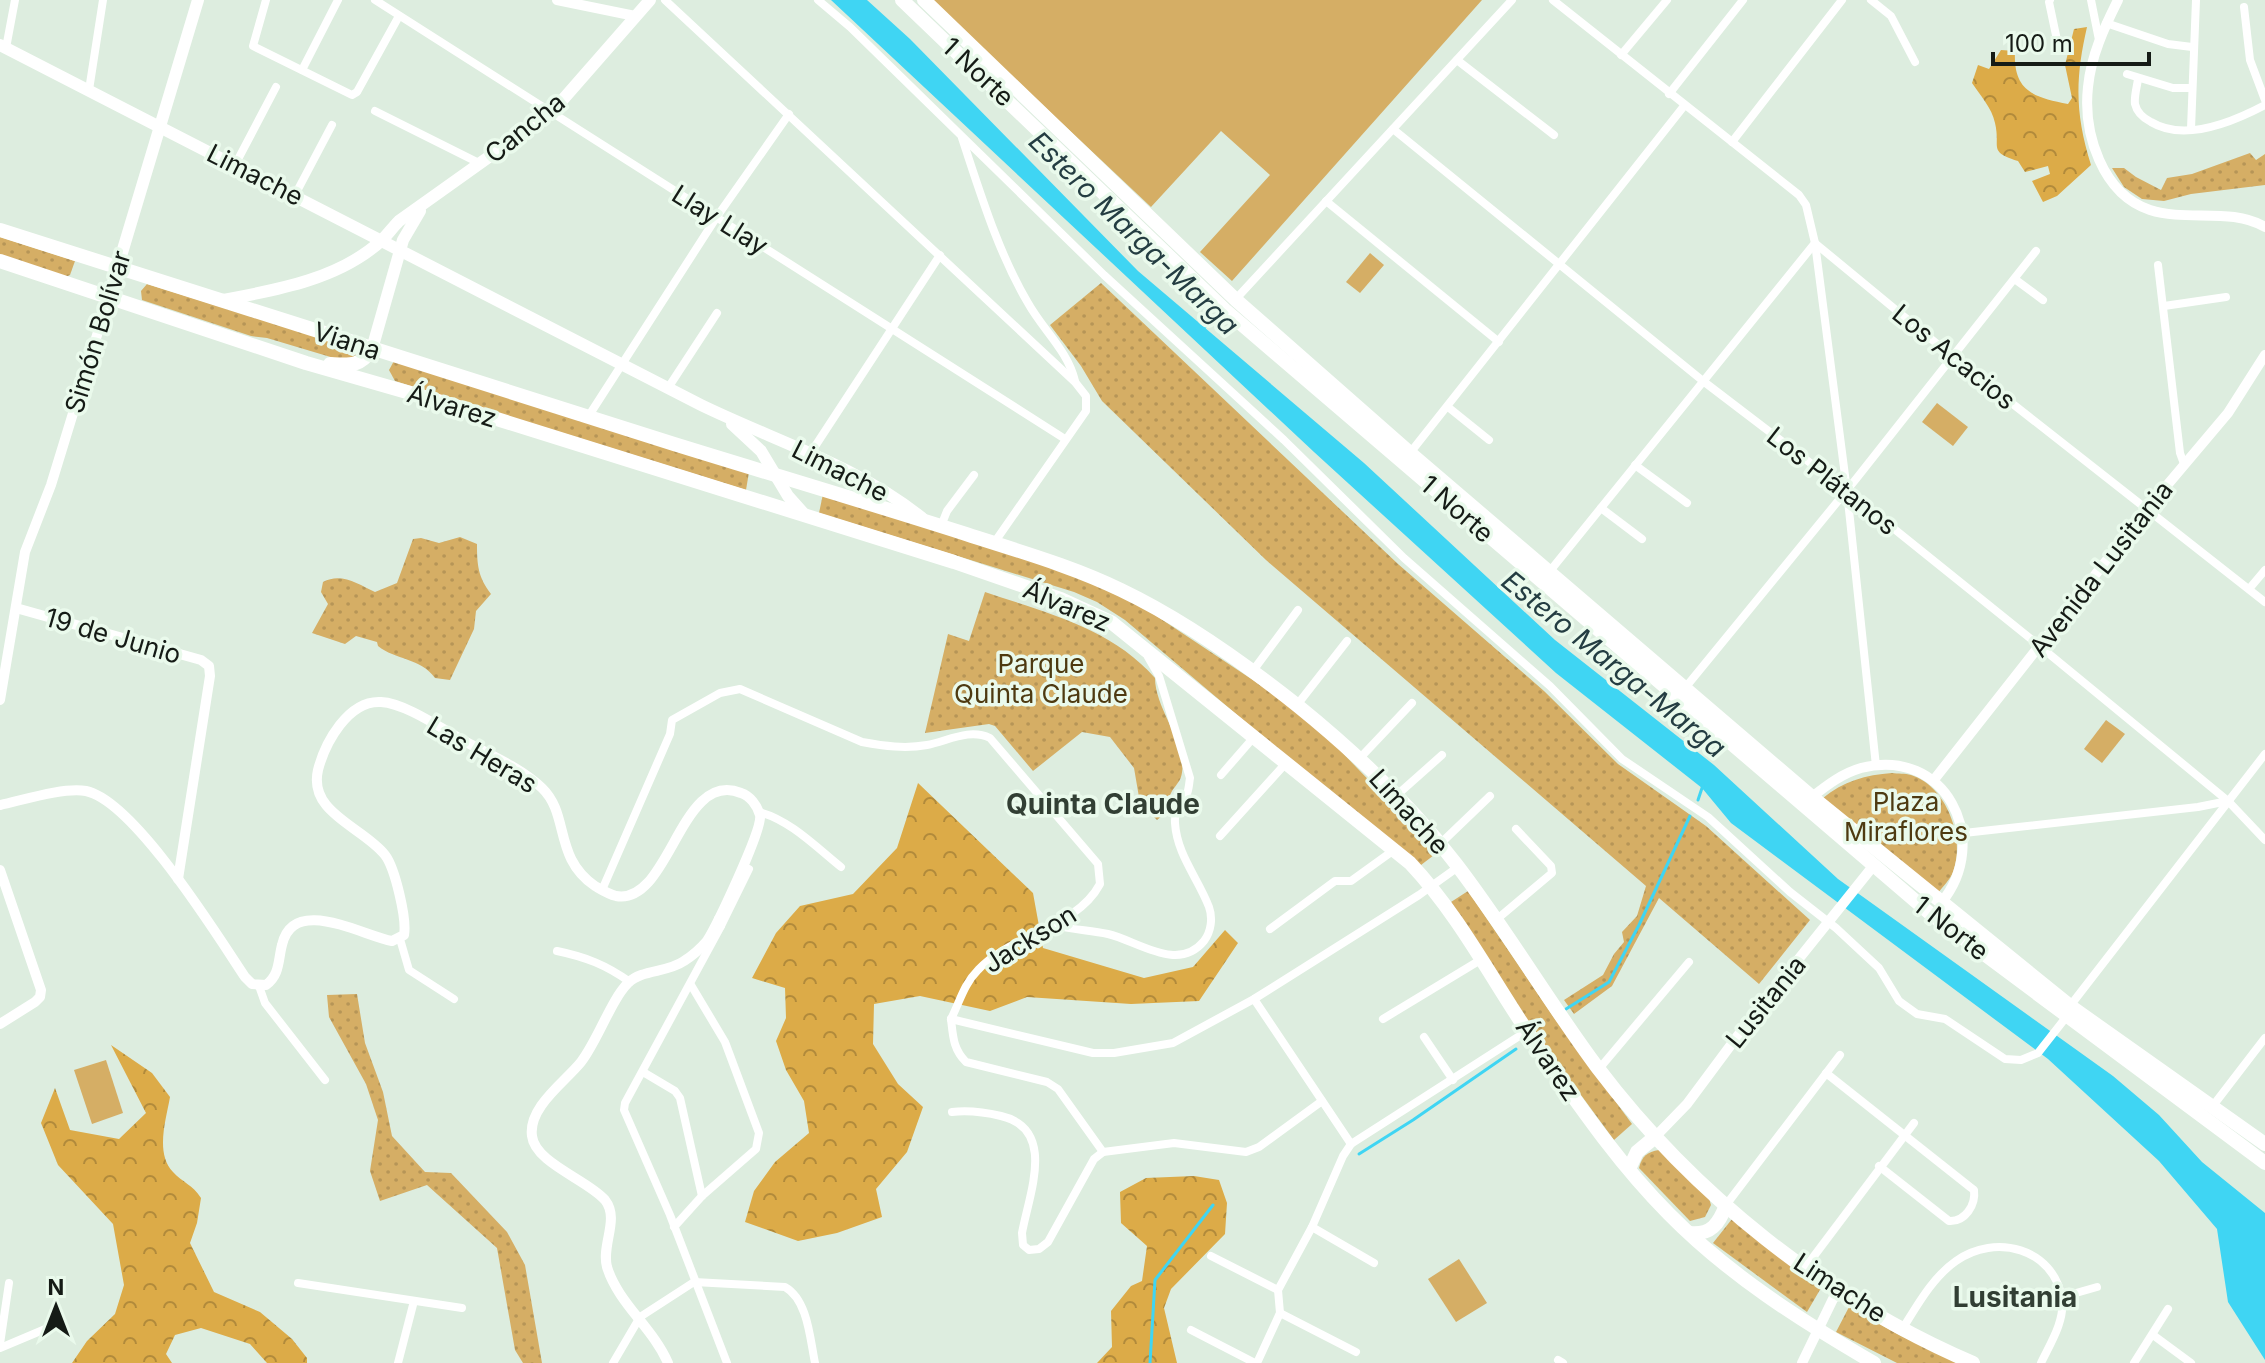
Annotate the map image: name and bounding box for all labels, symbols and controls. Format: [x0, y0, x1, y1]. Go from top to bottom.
scale bar [1993, 16, 2149, 66]
text: 100 m [2005, 29, 2073, 58]
street label: 1 Norte [936, 31, 1021, 113]
street label: Cancha [478, 86, 571, 169]
water label: Estero Marga-Marga [1022, 124, 1246, 342]
street label: Limache [202, 137, 308, 212]
street label: Llay Llay [667, 178, 774, 261]
street label: Simón Bolívar [58, 247, 137, 417]
street label: Los Acacios [1886, 298, 2022, 416]
street label: Viana [310, 315, 385, 366]
street label: Álvarez [404, 377, 501, 434]
street label: Los Plátanos [1761, 420, 1904, 541]
street label: Limache [787, 433, 893, 508]
street label: 1 Norte [1414, 468, 1500, 549]
street label: Avenida Lusitania [2022, 475, 2179, 663]
water label: Estero Marga-Marga [1495, 563, 1733, 765]
street label: Álvarez [1019, 573, 1116, 638]
street label: 19 de Junio [42, 601, 185, 670]
park label: Parque Quinta Claude [954, 648, 1128, 709]
street label: Las Heras [422, 710, 543, 800]
street label: Limache [1363, 763, 1456, 861]
park label: Plaza Miraflores [1844, 786, 1968, 847]
district label: Quinta Claude [1006, 787, 1200, 821]
street label: 1 Norte [1908, 889, 1995, 967]
street label: Jackson [978, 898, 1082, 979]
street label: Lusitania [1719, 949, 1812, 1054]
street label: Álvarez [1510, 1013, 1587, 1107]
street label: Limache [1788, 1246, 1892, 1329]
north arrow [16, 1267, 96, 1347]
text: N [48, 1274, 64, 1300]
district label: Lusitania [1953, 1280, 2077, 1314]

